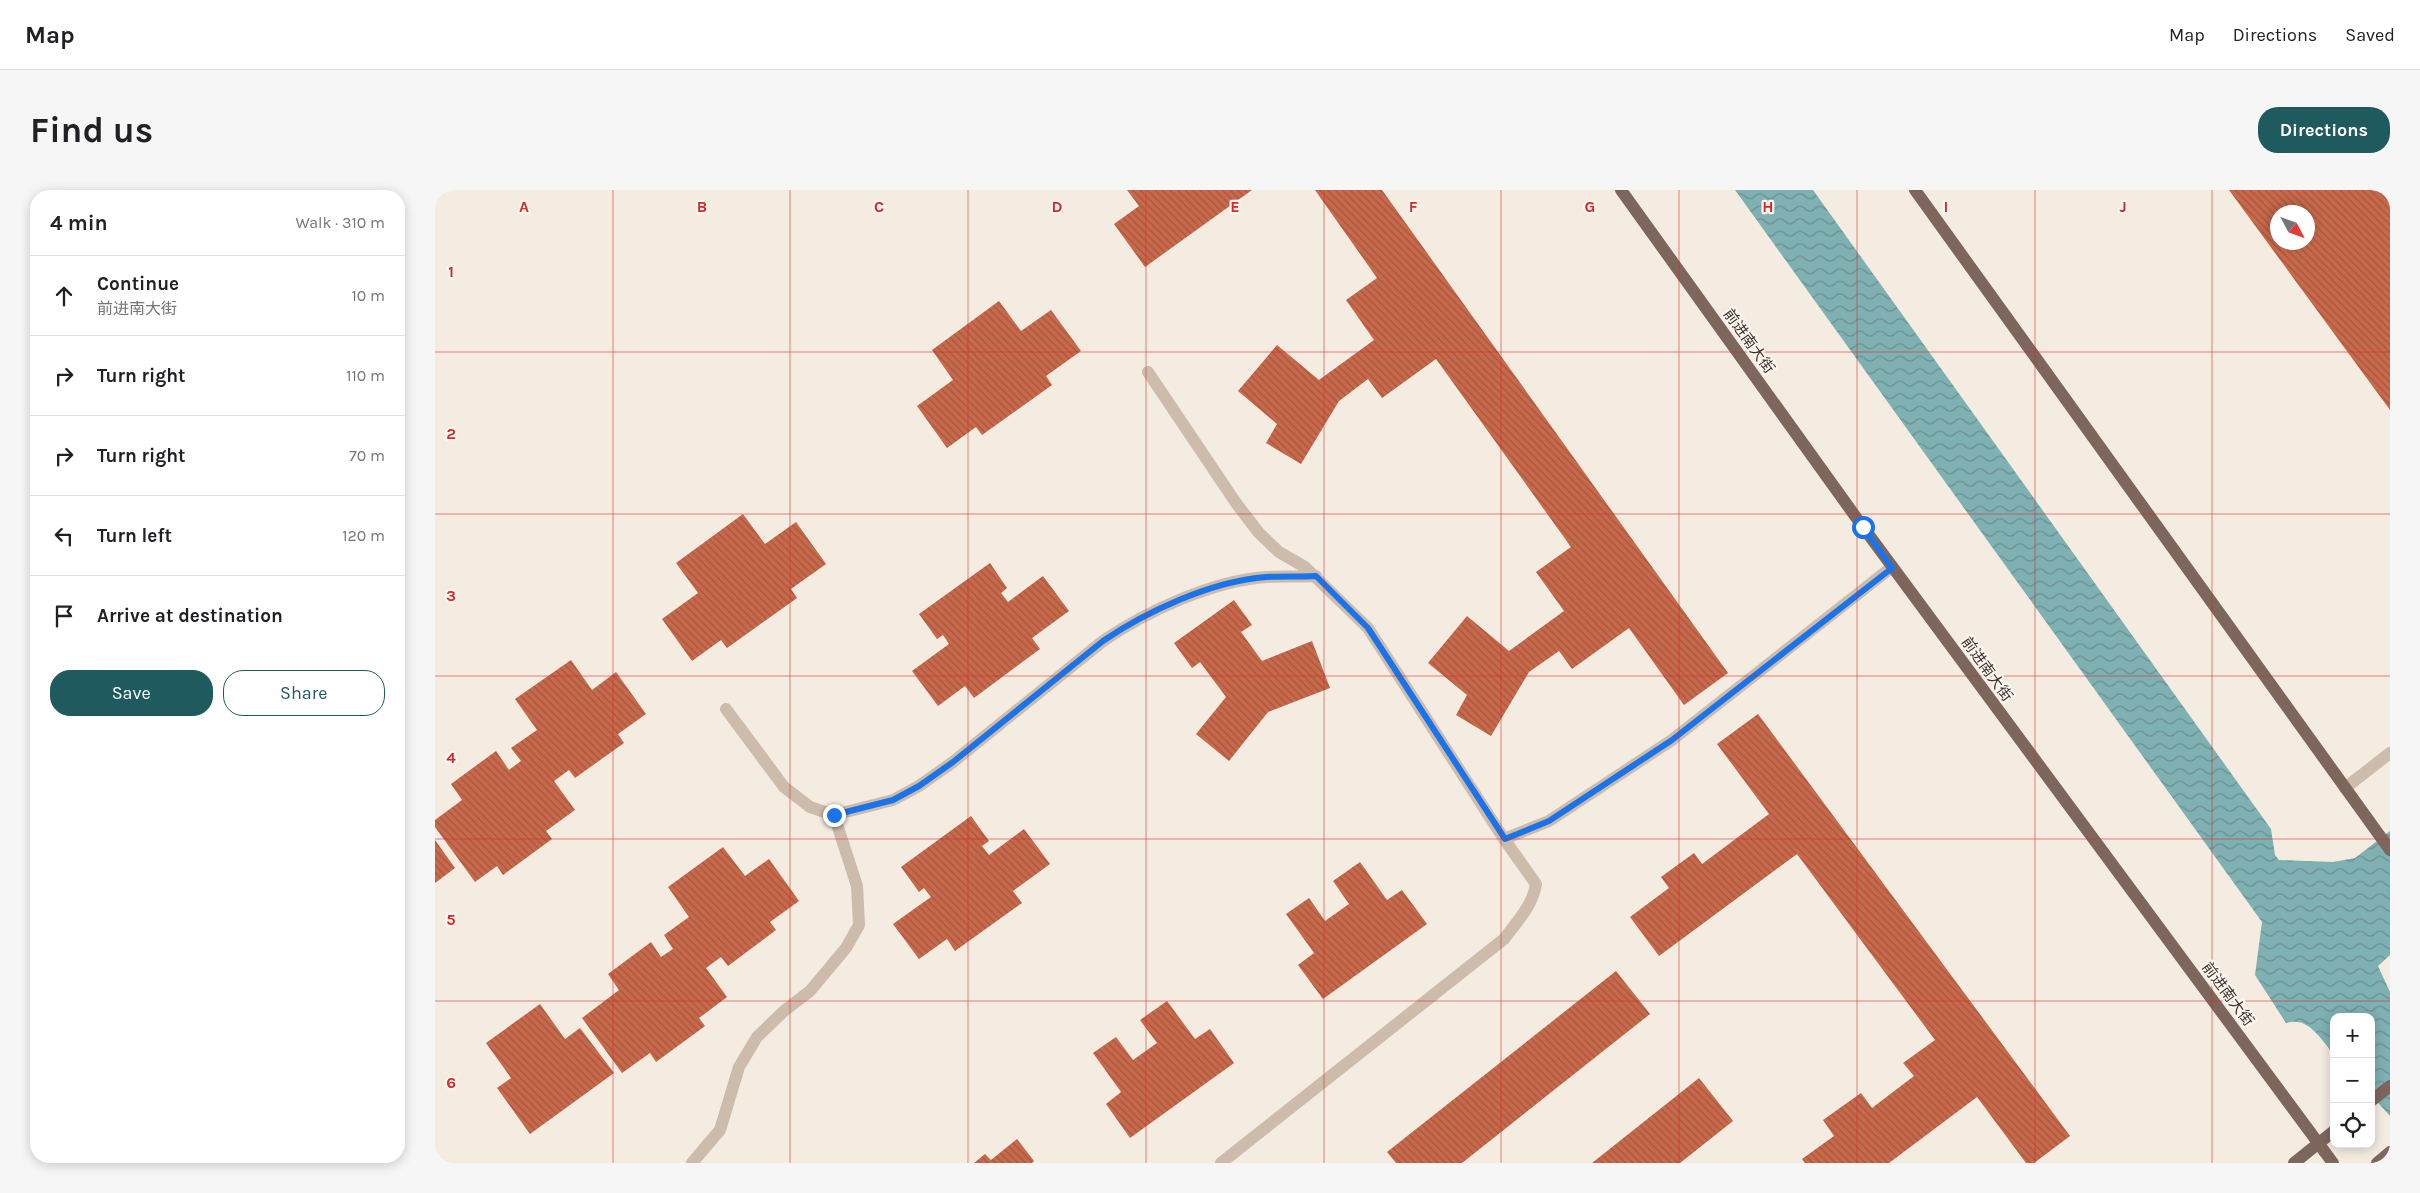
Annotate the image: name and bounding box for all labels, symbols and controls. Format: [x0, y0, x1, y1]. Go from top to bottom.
text: Map [25, 21, 75, 49]
text: Map [2169, 24, 2205, 46]
text: Directions [2233, 24, 2317, 46]
text: Saved [2345, 24, 2395, 46]
button: Directions [2258, 107, 2390, 153]
text: Find us [30, 110, 153, 151]
text: A [519, 197, 529, 216]
text: B [697, 197, 707, 216]
text: C [874, 197, 884, 216]
text: D [1052, 197, 1063, 216]
text: E [1230, 197, 1240, 216]
text: F [1409, 197, 1418, 216]
text: G [1585, 197, 1595, 216]
text: H [1762, 197, 1774, 216]
text: I [1944, 197, 1948, 216]
text: J [2119, 197, 2127, 216]
north arrow [2270, 205, 2315, 250]
text: 4 min [50, 211, 108, 235]
text: Walk · 310 m [295, 213, 385, 232]
text: 1 [448, 262, 454, 281]
text: Continue [97, 273, 179, 295]
icon: ahead [50, 282, 78, 310]
text: 10 m [351, 286, 385, 305]
text: 前进南大街 [97, 299, 177, 318]
street label: 前进南大街 [1720, 305, 1778, 377]
icon: right [50, 362, 78, 390]
text: Turn right [97, 365, 186, 387]
text: 110 m [346, 366, 385, 385]
text: 2 [446, 424, 456, 443]
icon: right [50, 442, 78, 470]
text: Turn right [97, 445, 186, 467]
text: 70 m [349, 446, 385, 465]
route start [1852, 516, 1875, 539]
icon: left [50, 522, 78, 550]
text: Turn left [97, 525, 172, 547]
text: 120 m [342, 526, 385, 545]
text: 3 [446, 586, 456, 605]
icon: arrive [50, 602, 78, 630]
text: Arrive at destination [97, 605, 283, 627]
street label: 前进南大街 [1958, 633, 2016, 705]
button: Save [50, 670, 213, 716]
button: Share [223, 670, 385, 716]
text: 4 [446, 748, 456, 767]
route end [823, 804, 846, 827]
text: 5 [446, 910, 456, 929]
street label: 前进南大街 [2198, 959, 2258, 1029]
map controls [2330, 1013, 2375, 1148]
button: + [2330, 1013, 2375, 1058]
button: − [2330, 1058, 2375, 1103]
text: 6 [446, 1073, 456, 1092]
button: locate [2330, 1103, 2375, 1148]

